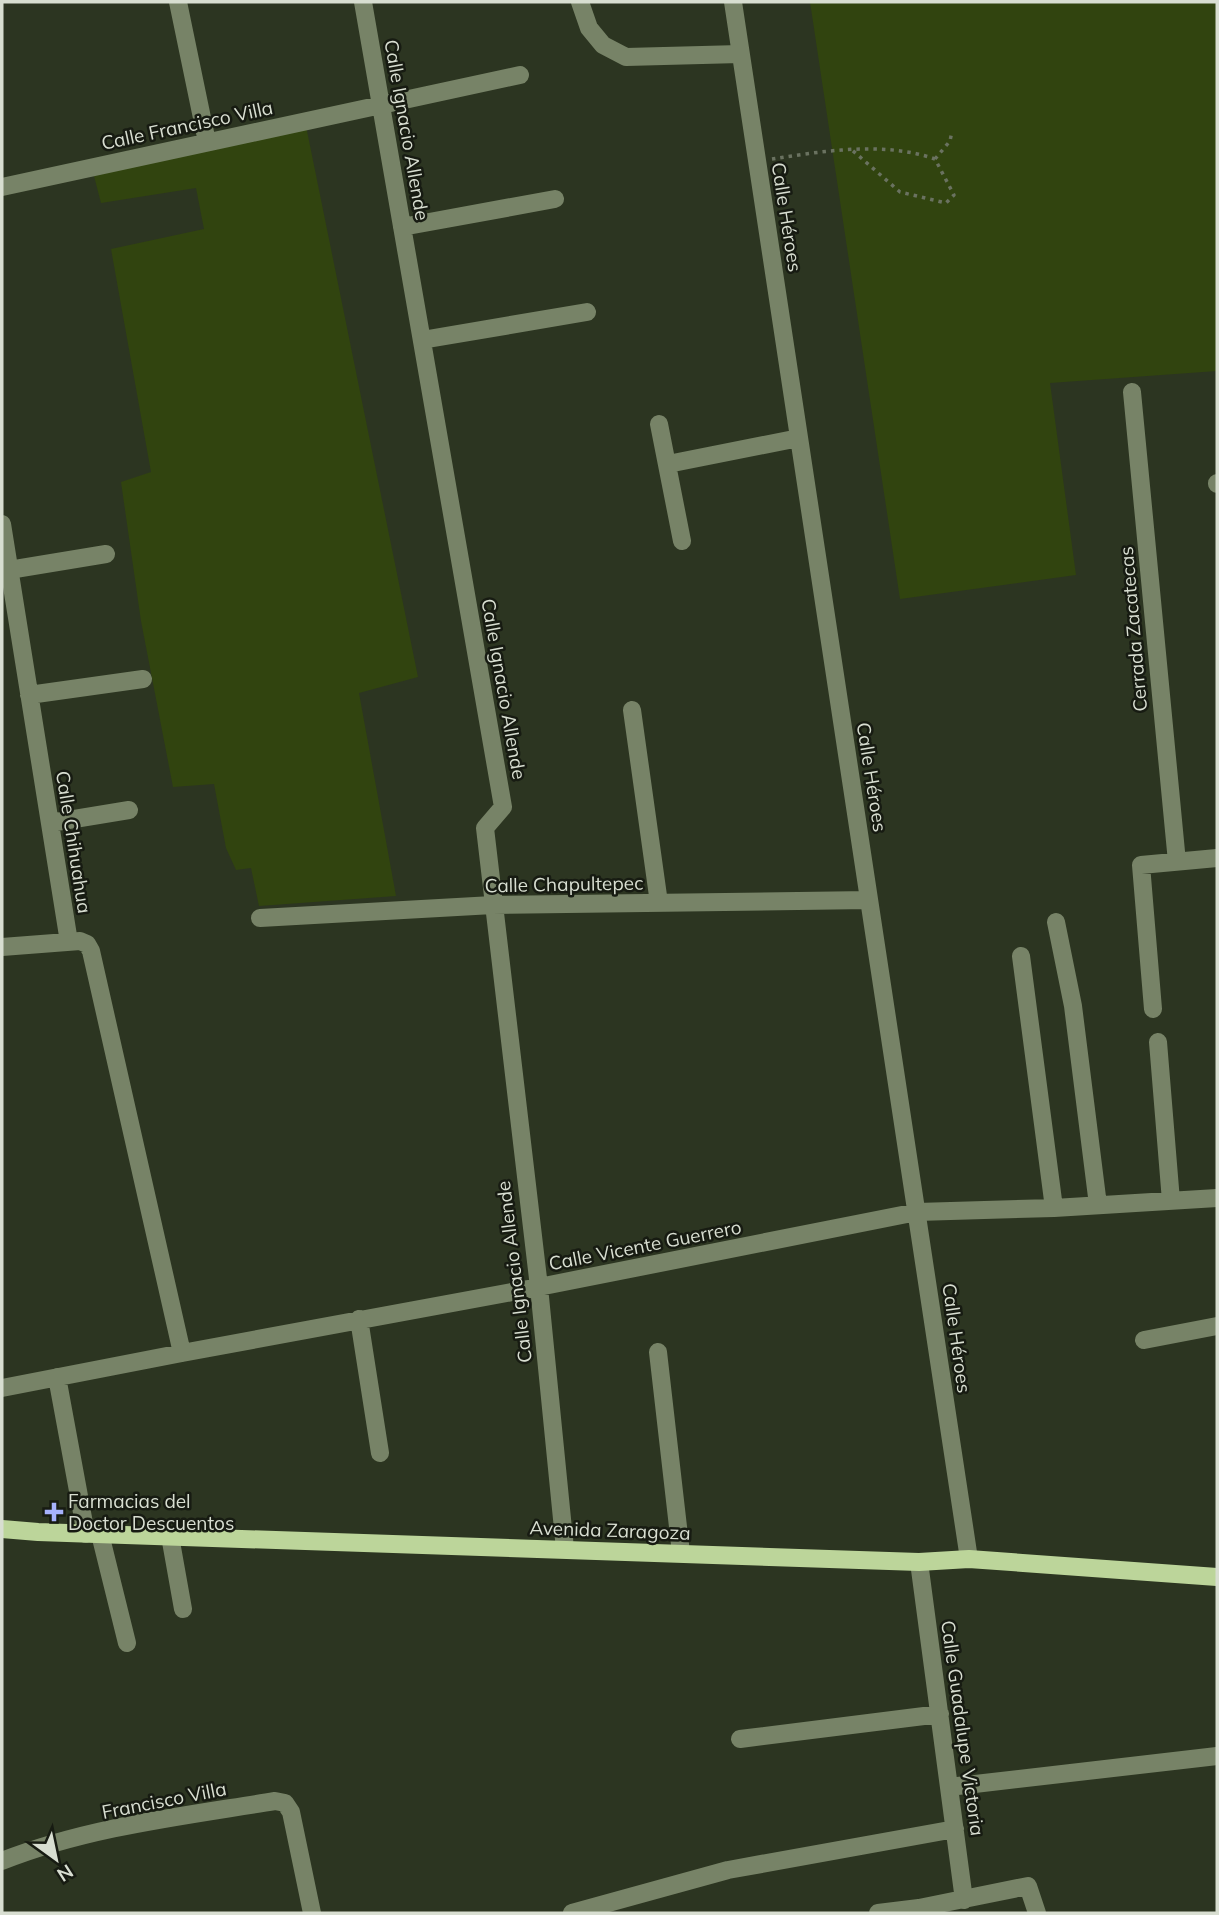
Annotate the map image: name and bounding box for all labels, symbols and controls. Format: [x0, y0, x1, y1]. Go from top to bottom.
street label: Calle Ignacio Allende [379, 38, 435, 222]
street label: Calle Francisco Villa [99, 95, 275, 155]
street label: Calle Héroes [766, 160, 808, 274]
street label: Cerrada Zacatecas [1114, 545, 1152, 713]
street label: Calle Ignacio Allende [476, 597, 532, 781]
street label: Calle Héroes [851, 720, 893, 834]
street label: Calle Chihuahua [51, 769, 97, 915]
street label: Calle Chapultepec [484, 871, 644, 897]
street label: Calle Ignacio Allende [491, 1180, 537, 1364]
street label: Calle Vicente Guerrero [547, 1215, 743, 1275]
street label: Calle Héroes [937, 1282, 977, 1394]
place label: Farmacias del Doctor Descuentos [68, 1489, 234, 1535]
marker: Farmacias del Doctor Descuentos [46, 1504, 62, 1520]
street label: Avenida Zaragoza [529, 1515, 691, 1545]
street label: Calle Guadalupe Victoria [936, 1619, 990, 1837]
street label: Francisco Villa [100, 1776, 228, 1824]
north arrow [21, 1824, 91, 1894]
text: N [53, 1859, 78, 1887]

